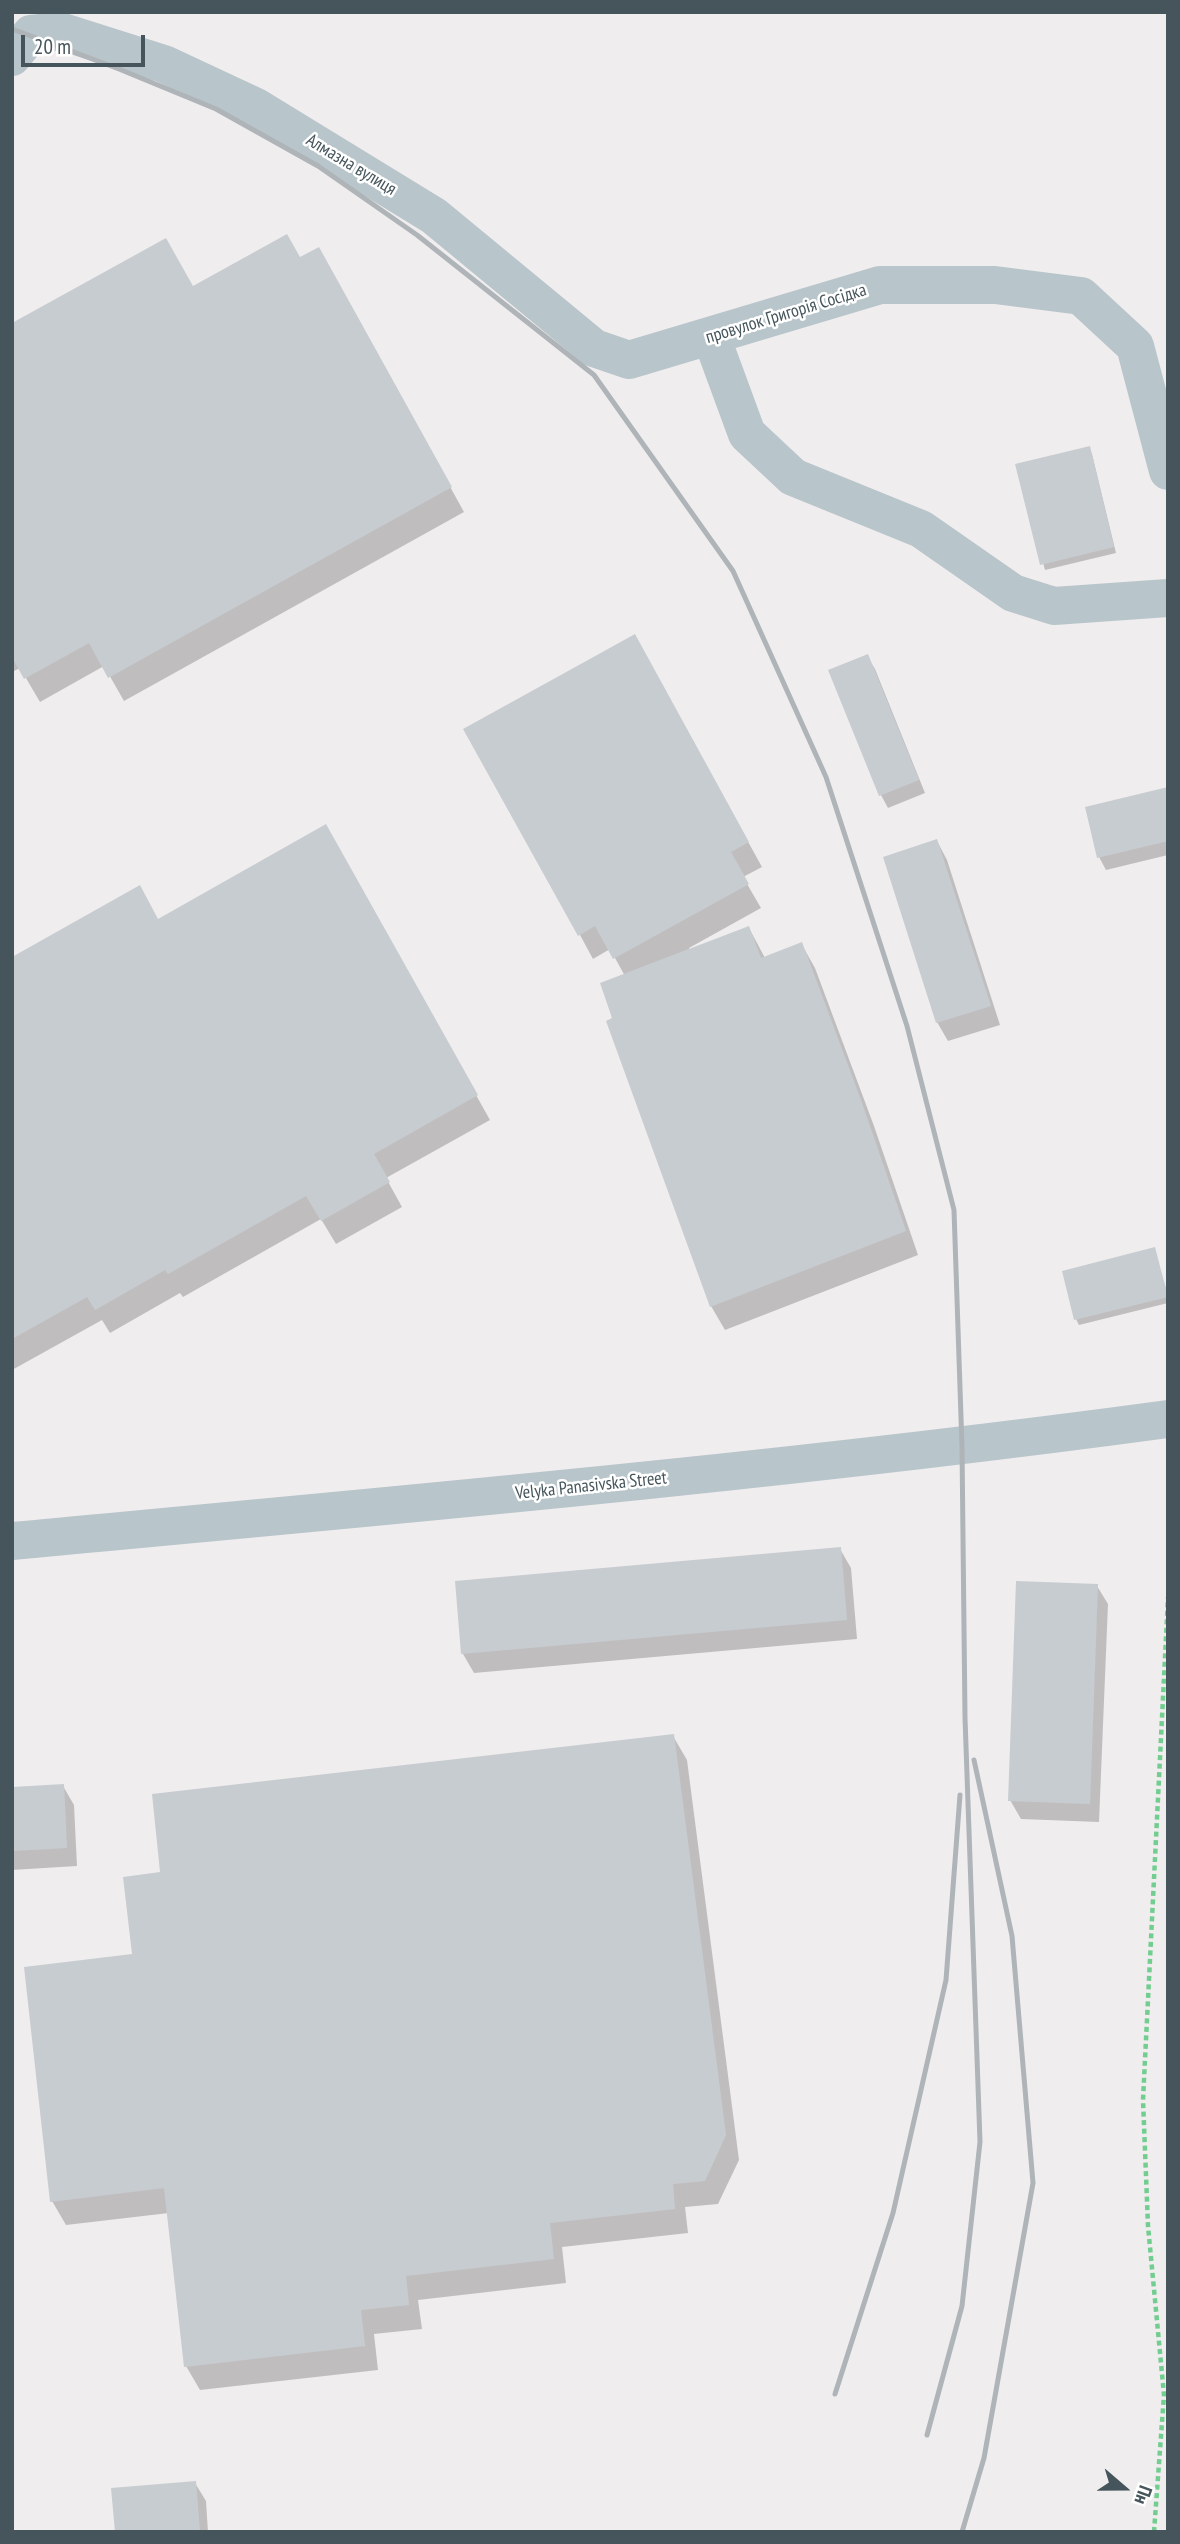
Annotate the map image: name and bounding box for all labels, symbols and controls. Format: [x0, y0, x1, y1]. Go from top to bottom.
scale bar [24, 21, 149, 65]
text: 20 m [34, 33, 71, 60]
street label: Алмазна вулиця [302, 130, 400, 200]
street label: провулок Григорія Сосідка [703, 279, 869, 349]
street label: Velyka Panasivska Street [514, 1467, 668, 1505]
north arrow [1089, 2453, 1159, 2523]
text: Пн [1129, 2482, 1158, 2508]

